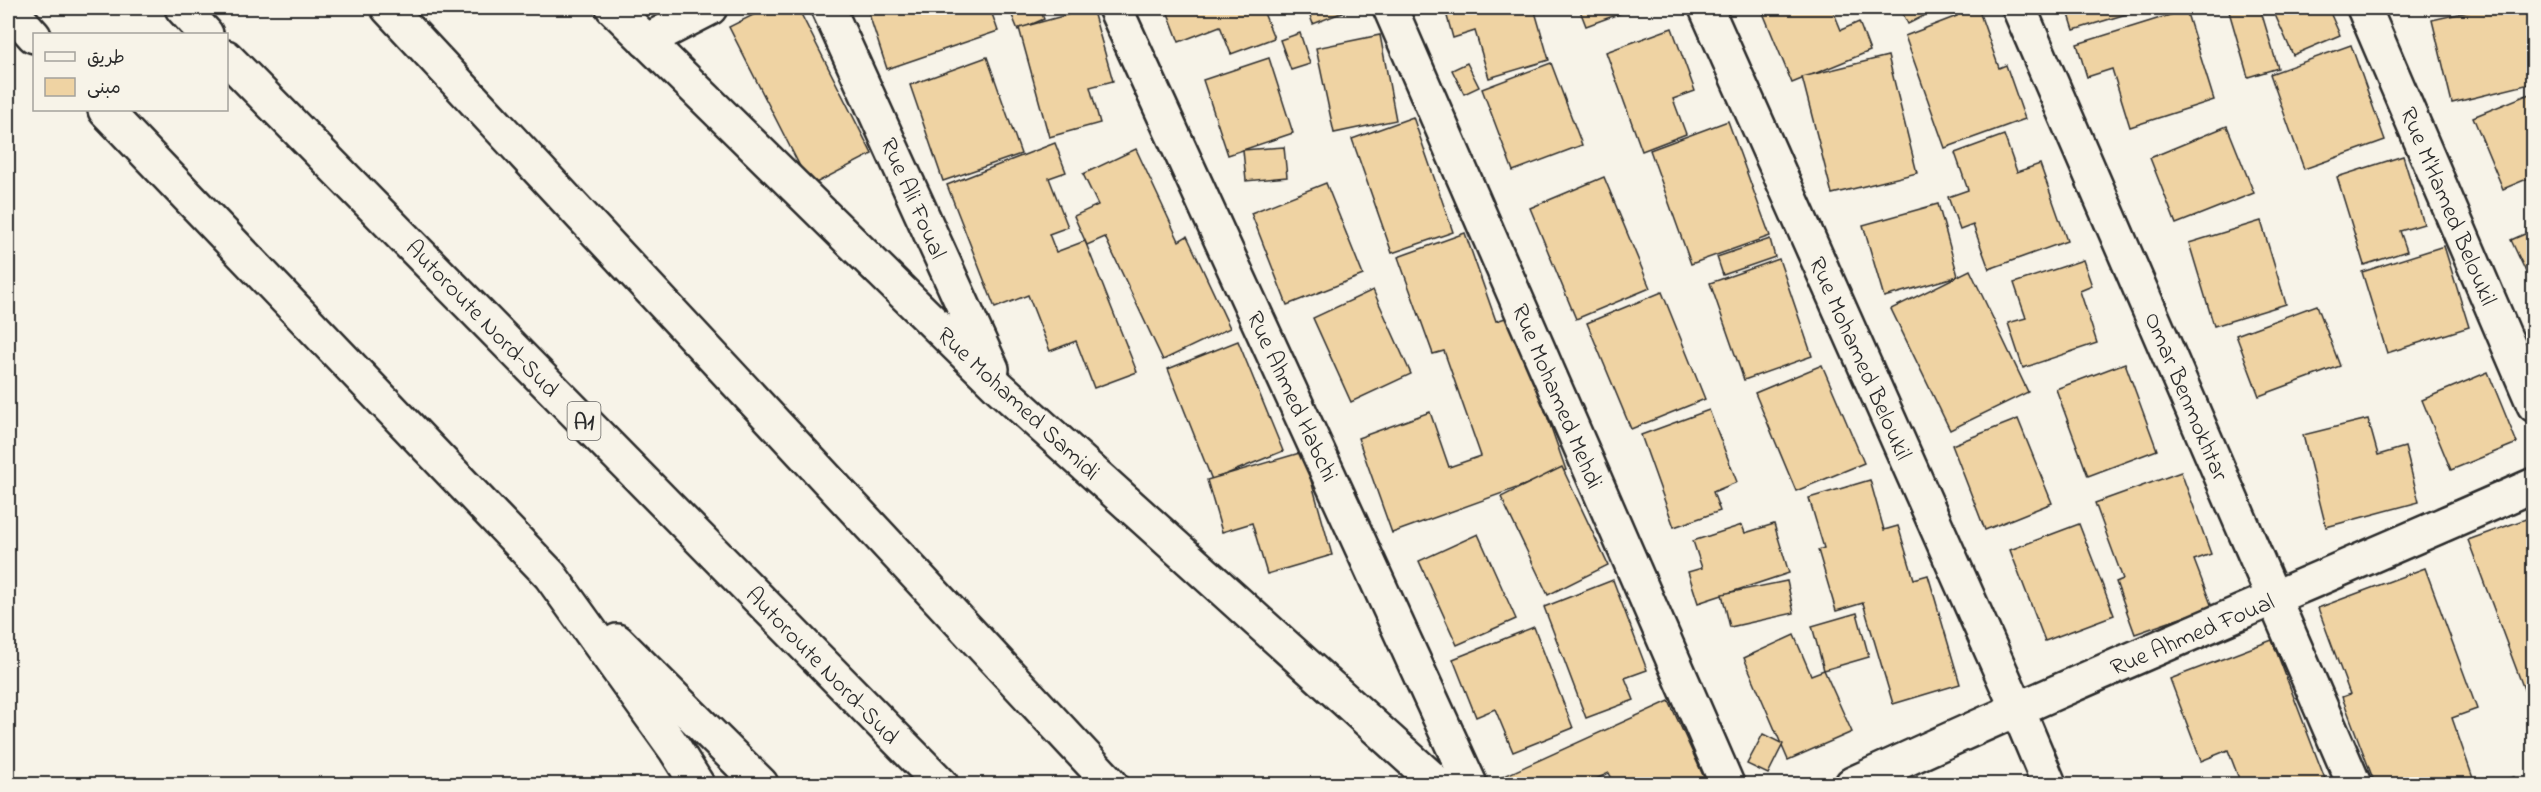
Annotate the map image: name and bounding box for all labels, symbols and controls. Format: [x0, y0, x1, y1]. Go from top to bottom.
legend [33, 33, 228, 111]
text: طريق [87, 46, 125, 72]
text: مبنى [87, 76, 121, 102]
street label: Rue M'Hamed Beloukil [2389, 102, 2504, 312]
street label: Rue Ali Foual [869, 133, 954, 265]
street label: Autoroute Nord-Sud [396, 233, 567, 407]
street label: Rue Mohamed Beloukil [1798, 252, 1919, 466]
street label: Rue Mohamed Mehdi [1501, 299, 1610, 495]
street label: Rue Ahmed Habchi [1236, 306, 1346, 488]
street label: Omar Benmokhtar [2133, 307, 2236, 487]
street label: Rue Mohamed Samidi [928, 320, 1107, 490]
road number: A1 [568, 402, 600, 440]
street label: Autoroute Nord-Sud [736, 580, 907, 754]
street label: Rue Ahmed Foual [2105, 586, 2280, 687]

